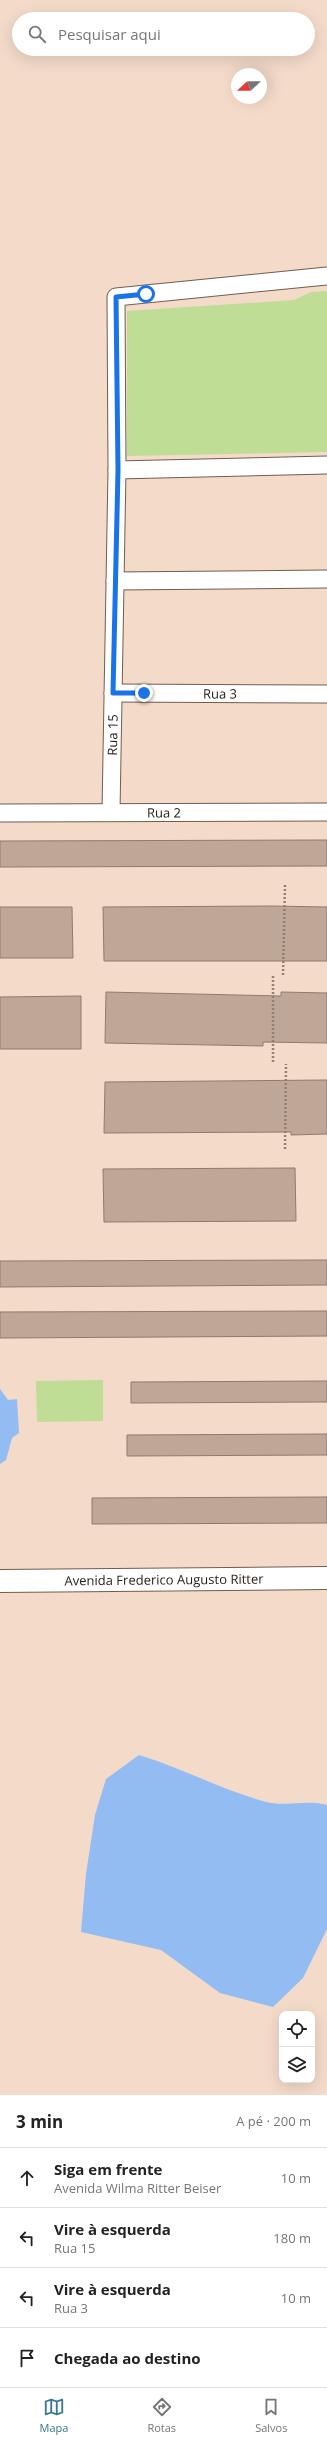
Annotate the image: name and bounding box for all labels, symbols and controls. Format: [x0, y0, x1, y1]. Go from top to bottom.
search box [12, 12, 315, 56]
icon: search [26, 23, 48, 45]
text: Pesquisar aqui [58, 24, 161, 44]
north arrow [231, 68, 267, 104]
route start [137, 285, 155, 303]
route end [135, 684, 153, 702]
street label: Rua 3 [203, 684, 237, 703]
street label: Rua 15 [103, 714, 122, 756]
street label: Rua 2 [147, 803, 181, 822]
street label: Avenida Frederico Augusto Ritter [64, 1570, 264, 1589]
map controls [279, 2011, 315, 2083]
button: locate [279, 2011, 315, 2047]
button: layers [279, 2047, 315, 2083]
text: 3 min [16, 2110, 63, 2133]
text: A pé · 200 m [236, 2112, 311, 2130]
text: Siga em frente [54, 2159, 162, 2179]
icon: ahead [16, 2167, 38, 2189]
text: 10 m [281, 2169, 311, 2187]
text: Avenida Wilma Ritter Beiser [54, 2179, 221, 2197]
text: Vire à esquerda [54, 2219, 171, 2239]
icon: left [16, 2227, 38, 2249]
text: 180 m [273, 2229, 311, 2247]
text: Rua 15 [54, 2239, 95, 2257]
text: Vire à esquerda [54, 2279, 171, 2299]
icon: left [16, 2287, 38, 2309]
text: 10 m [281, 2289, 311, 2307]
text: Rua 3 [54, 2299, 88, 2317]
icon: arrive [16, 2347, 38, 2369]
text: Chegada ao destino [54, 2348, 201, 2368]
tab: Mapa [40, 2396, 68, 2435]
tab: Rotas [147, 2396, 176, 2435]
tab: Salvos [255, 2396, 287, 2435]

